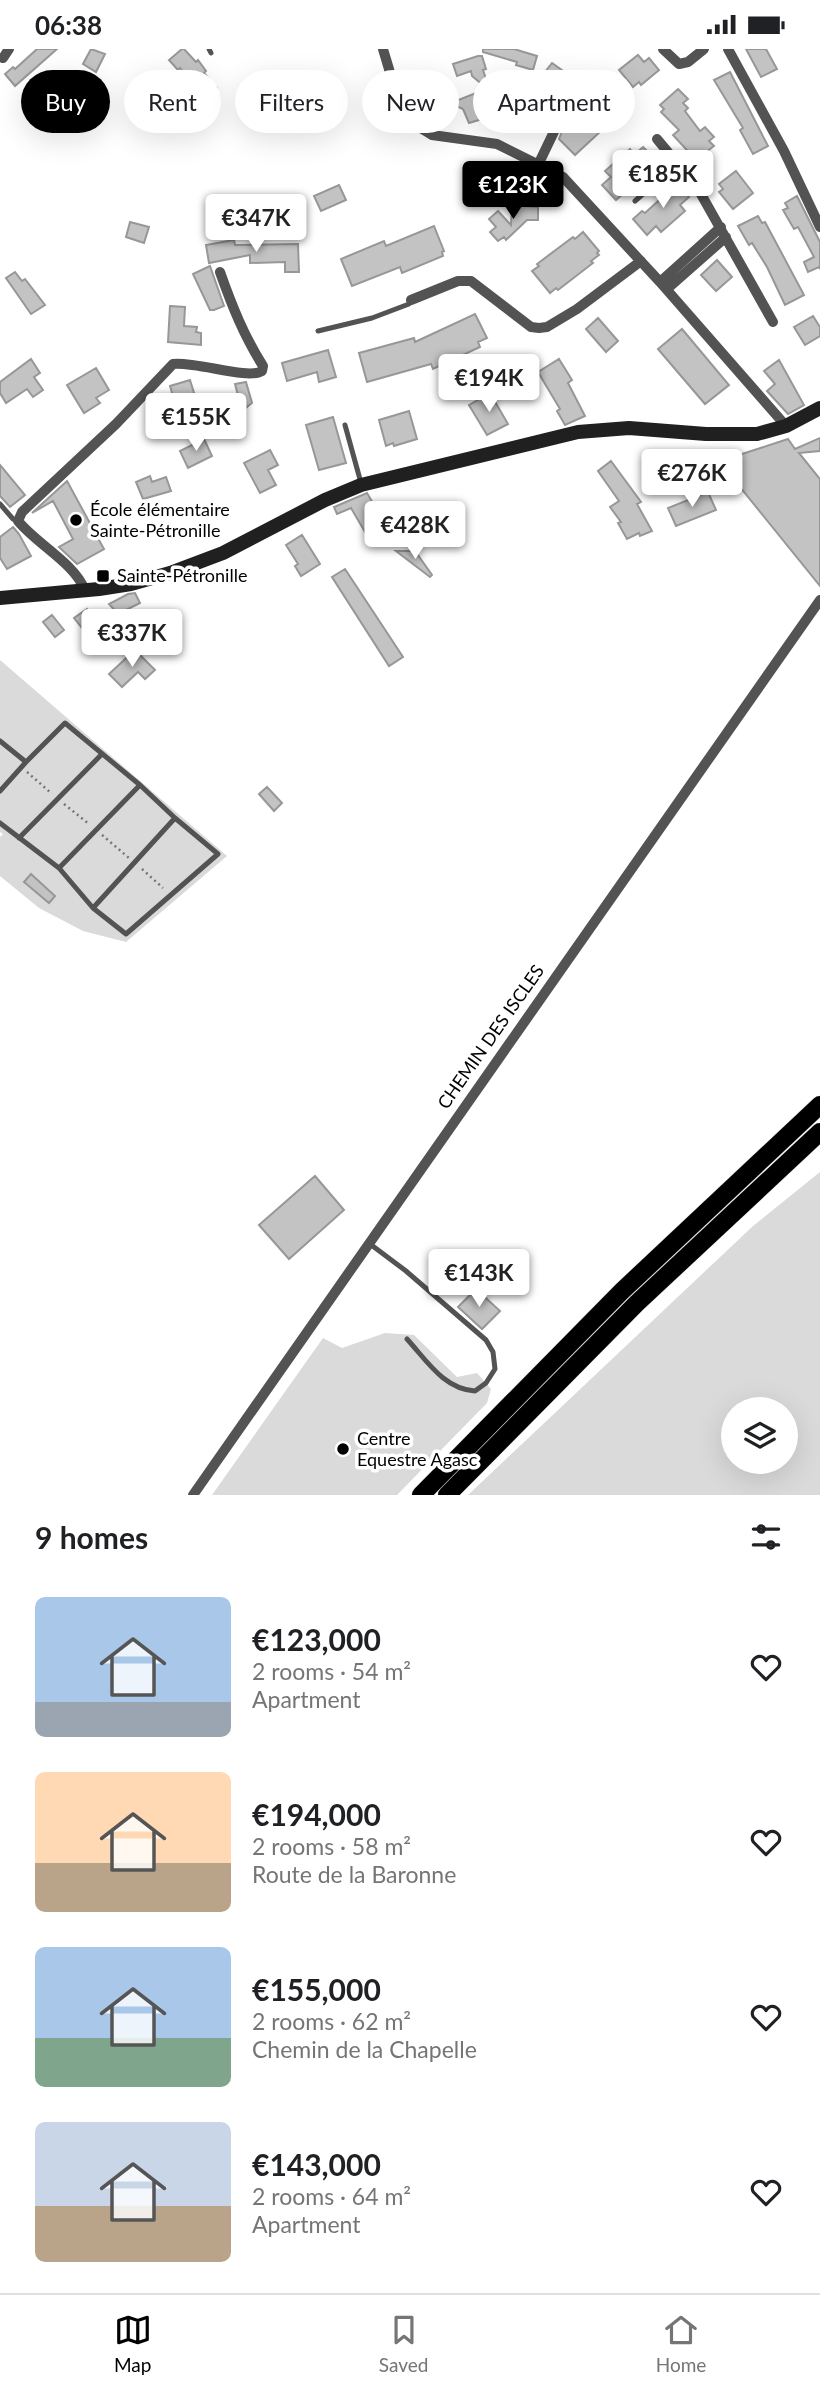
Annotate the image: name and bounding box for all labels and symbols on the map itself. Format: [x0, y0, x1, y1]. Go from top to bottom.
pin: €185K [614, 151, 712, 210]
pin: €123K [464, 162, 562, 221]
pin: €347K [207, 195, 305, 254]
pin: €194K [440, 355, 538, 414]
pin: €155K [147, 393, 245, 453]
pin: €276K [643, 449, 741, 509]
place label: École élémentaire Sainte-Pétronille [90, 498, 230, 541]
pin: €428K [366, 501, 464, 561]
marker: École élémentaire Sainte-Pétronille [68, 512, 84, 528]
place label: Sainte-Pétronille [117, 564, 247, 586]
marker: Sainte-Pétronille [95, 568, 111, 584]
pin: €337K [83, 609, 181, 669]
street label: CHEMIN DES ISCLES [432, 960, 548, 1113]
pin: €143K [430, 1249, 528, 1309]
place label: Centre Equestre Agasc [357, 1427, 478, 1470]
marker: Centre Equestre Agasc [335, 1441, 351, 1457]

